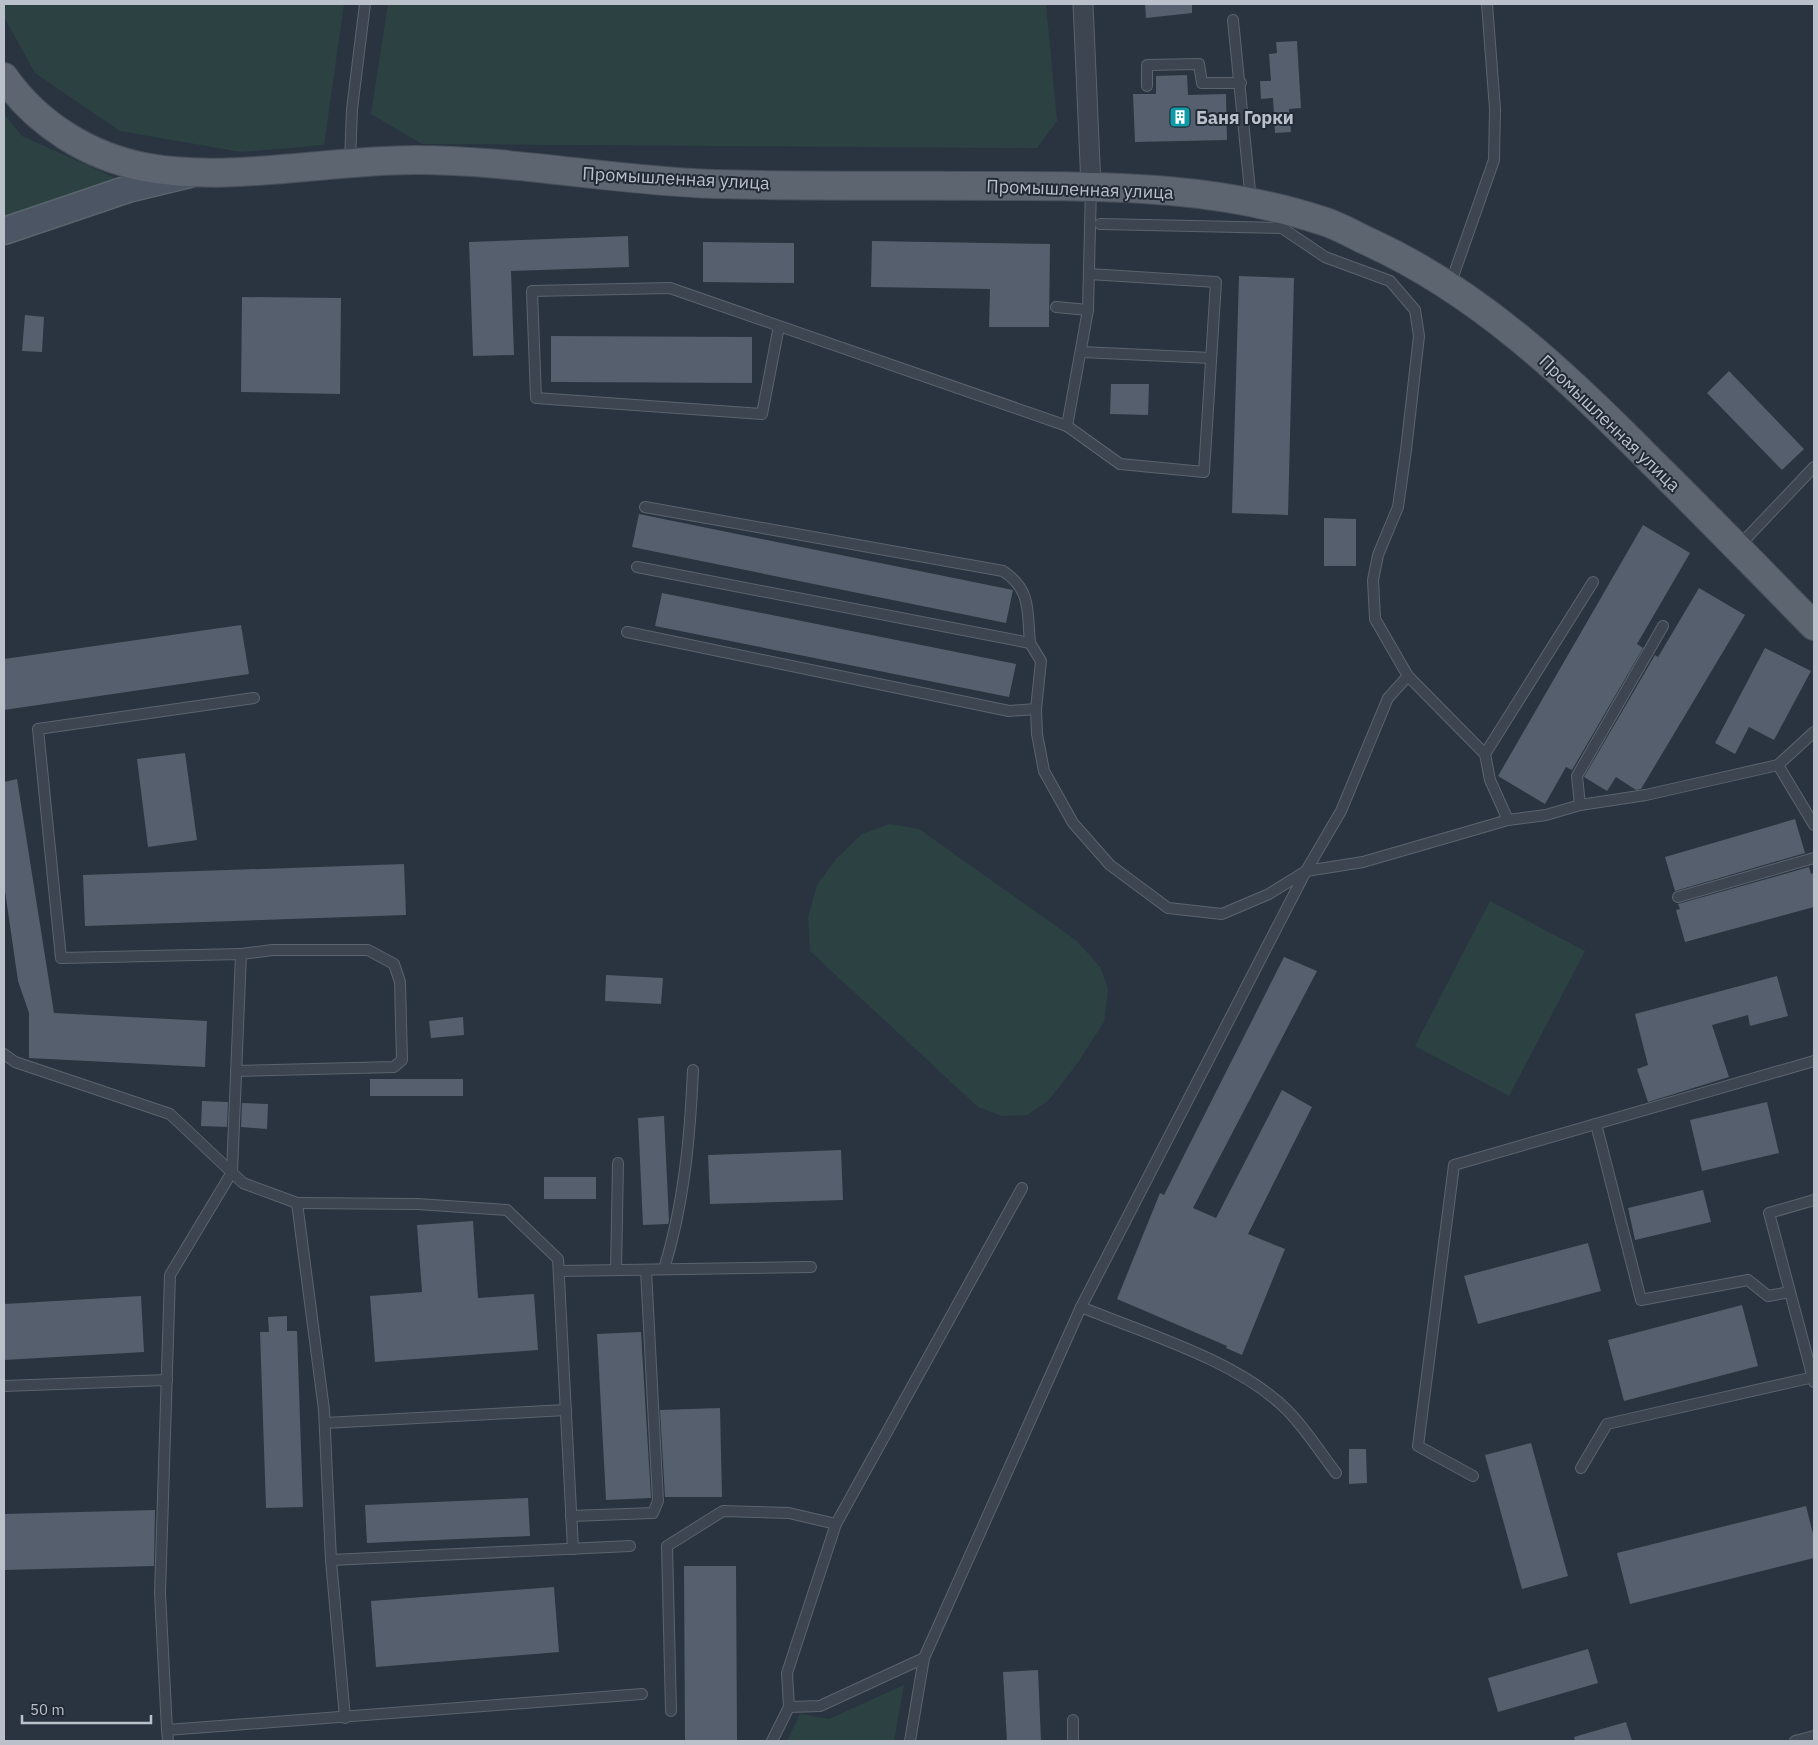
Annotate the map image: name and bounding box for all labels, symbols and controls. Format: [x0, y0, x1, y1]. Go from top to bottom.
building icon: Баня Горки [1168, 105, 1192, 129]
place label: Баня Горки [1196, 106, 1294, 129]
street label: Промышленная улица [582, 162, 771, 194]
street label: Промышленная улица [986, 174, 1174, 204]
street label: Промышленная улица [1535, 350, 1686, 497]
scale bar [22, 1692, 151, 1724]
text: 50 m [30, 1700, 65, 1719]

